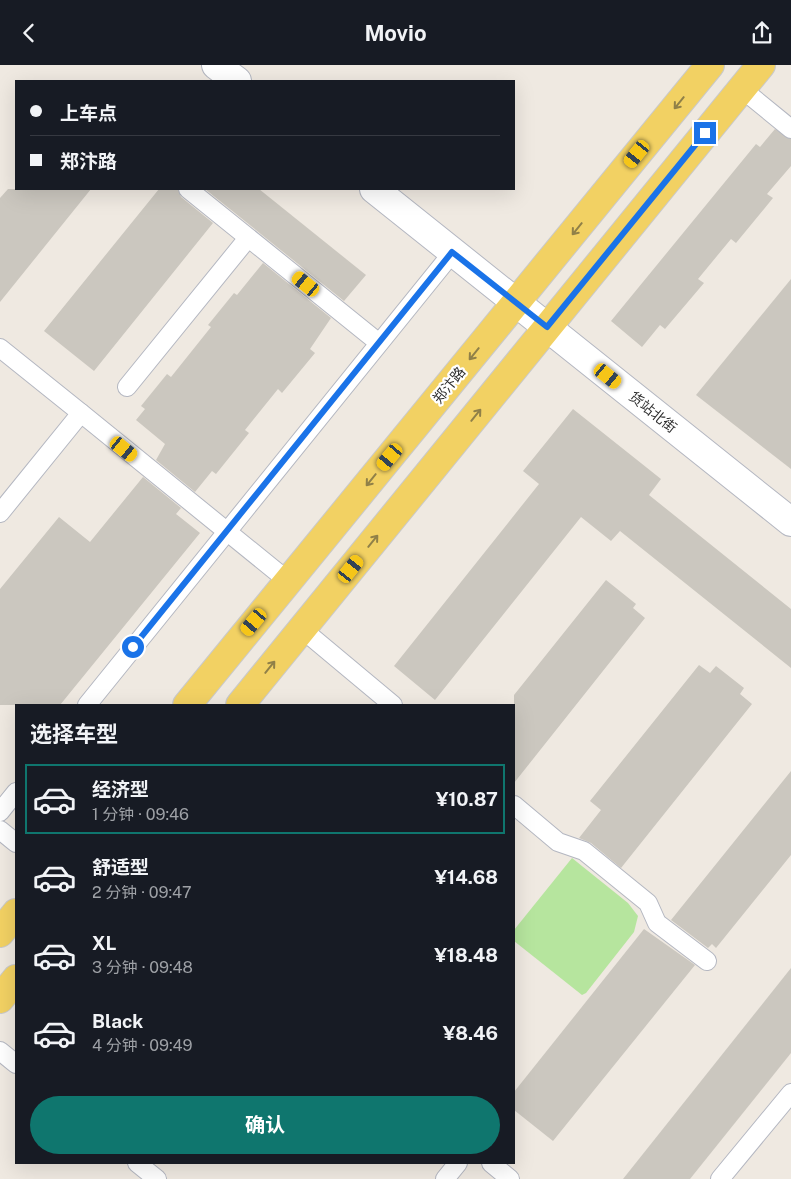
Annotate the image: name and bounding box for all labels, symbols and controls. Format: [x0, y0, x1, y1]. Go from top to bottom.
icon: back [15, 19, 43, 47]
icon: share [748, 19, 776, 47]
text: Movio [364, 20, 427, 46]
one-way arrow [674, 96, 685, 109]
text: 上车点 [60, 102, 117, 124]
route end [694, 122, 716, 144]
car [621, 138, 652, 170]
text: 郑汴路 [60, 150, 117, 172]
one-way arrow [571, 222, 582, 235]
car [289, 269, 322, 299]
one-way arrow [468, 348, 479, 361]
car [591, 361, 624, 391]
street label: 郑汴路 [430, 364, 468, 406]
street label: 货站北街 [626, 388, 680, 436]
one-way arrow [470, 409, 481, 422]
car [107, 434, 140, 464]
car [374, 441, 405, 473]
one-way arrow [365, 473, 376, 486]
one-way arrow [367, 535, 378, 548]
car [335, 553, 366, 585]
car [238, 606, 269, 638]
route start [122, 636, 144, 658]
one-way arrow [265, 661, 276, 674]
text: 选择车型 [30, 721, 118, 747]
icon: car [32, 777, 77, 822]
text: 经济型 [92, 778, 149, 800]
text: ¥10.87 [436, 788, 498, 810]
text: 1 分钟 · 09:46 [92, 805, 189, 824]
icon: car [32, 855, 77, 900]
text: 舒适型 [92, 856, 149, 878]
text: ¥14.68 [435, 866, 498, 888]
text: 2 分钟 · 09:47 [92, 883, 192, 902]
text: XL [92, 932, 117, 954]
icon: car [32, 933, 77, 978]
text: ¥18.48 [434, 944, 498, 966]
text: 3 分钟 · 09:48 [92, 958, 193, 977]
text: Black [92, 1010, 143, 1032]
icon: car [32, 1011, 77, 1056]
text: ¥8.46 [443, 1022, 498, 1044]
text: 4 分钟 · 09:49 [92, 1036, 193, 1055]
button: 确认 [30, 1096, 500, 1154]

